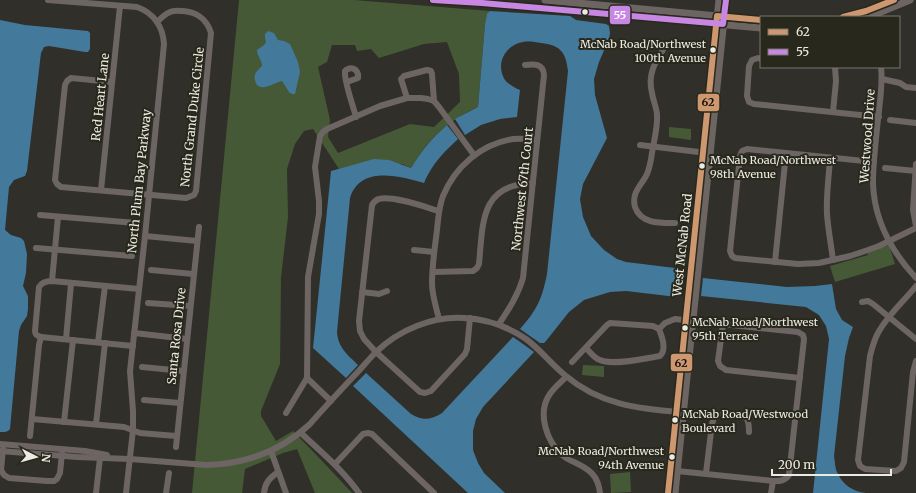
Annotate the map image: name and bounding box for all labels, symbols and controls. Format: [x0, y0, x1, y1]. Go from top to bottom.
line badge: 55 [609, 5, 631, 25]
unlabelled marker [580, 7, 590, 17]
text: 55 [614, 8, 626, 22]
legend [760, 16, 900, 68]
text: 62 [796, 24, 810, 39]
place label: McNab Road/Northwest 100th Avenue [580, 37, 707, 65]
text: 55 [796, 44, 809, 59]
marker: McNab Road/Northwest 100th Avenue [708, 45, 718, 55]
street label: North Grand Duke Circle [177, 46, 207, 188]
street label: Red Heart Lane [88, 52, 112, 142]
street label: Westwood Drive [856, 88, 878, 185]
line badge: 62 [697, 93, 720, 112]
text: 62 [702, 95, 715, 109]
street label: North Plum Bay Parkway [124, 108, 154, 254]
street label: Northwest 67th Court [508, 126, 536, 252]
place label: McNab Road/Northwest 98th Avenue [710, 153, 837, 181]
marker: McNab Road/Northwest 98th Avenue [697, 161, 707, 171]
street label: West McNab Road [669, 193, 695, 298]
street label: Santa Rosa Drive [163, 287, 189, 385]
place label: McNab Road/Northwest 95th Terrace [692, 315, 819, 343]
marker: McNab Road/Northwest 95th Terrace [680, 323, 690, 333]
line badge: 62 [670, 353, 693, 372]
text: 62 [675, 356, 688, 370]
place label: McNab Road/Westwood Boulevard [682, 407, 808, 435]
marker: McNab Road/Westwood Boulevard [670, 415, 680, 425]
north arrow [16, 437, 56, 477]
place label: McNab Road/Northwest 94th Avenue [538, 444, 665, 472]
scale bar [772, 451, 891, 477]
marker: McNab Road/Northwest 94th Avenue [667, 452, 677, 462]
text: N [38, 453, 53, 463]
text: 200 m [778, 457, 815, 472]

